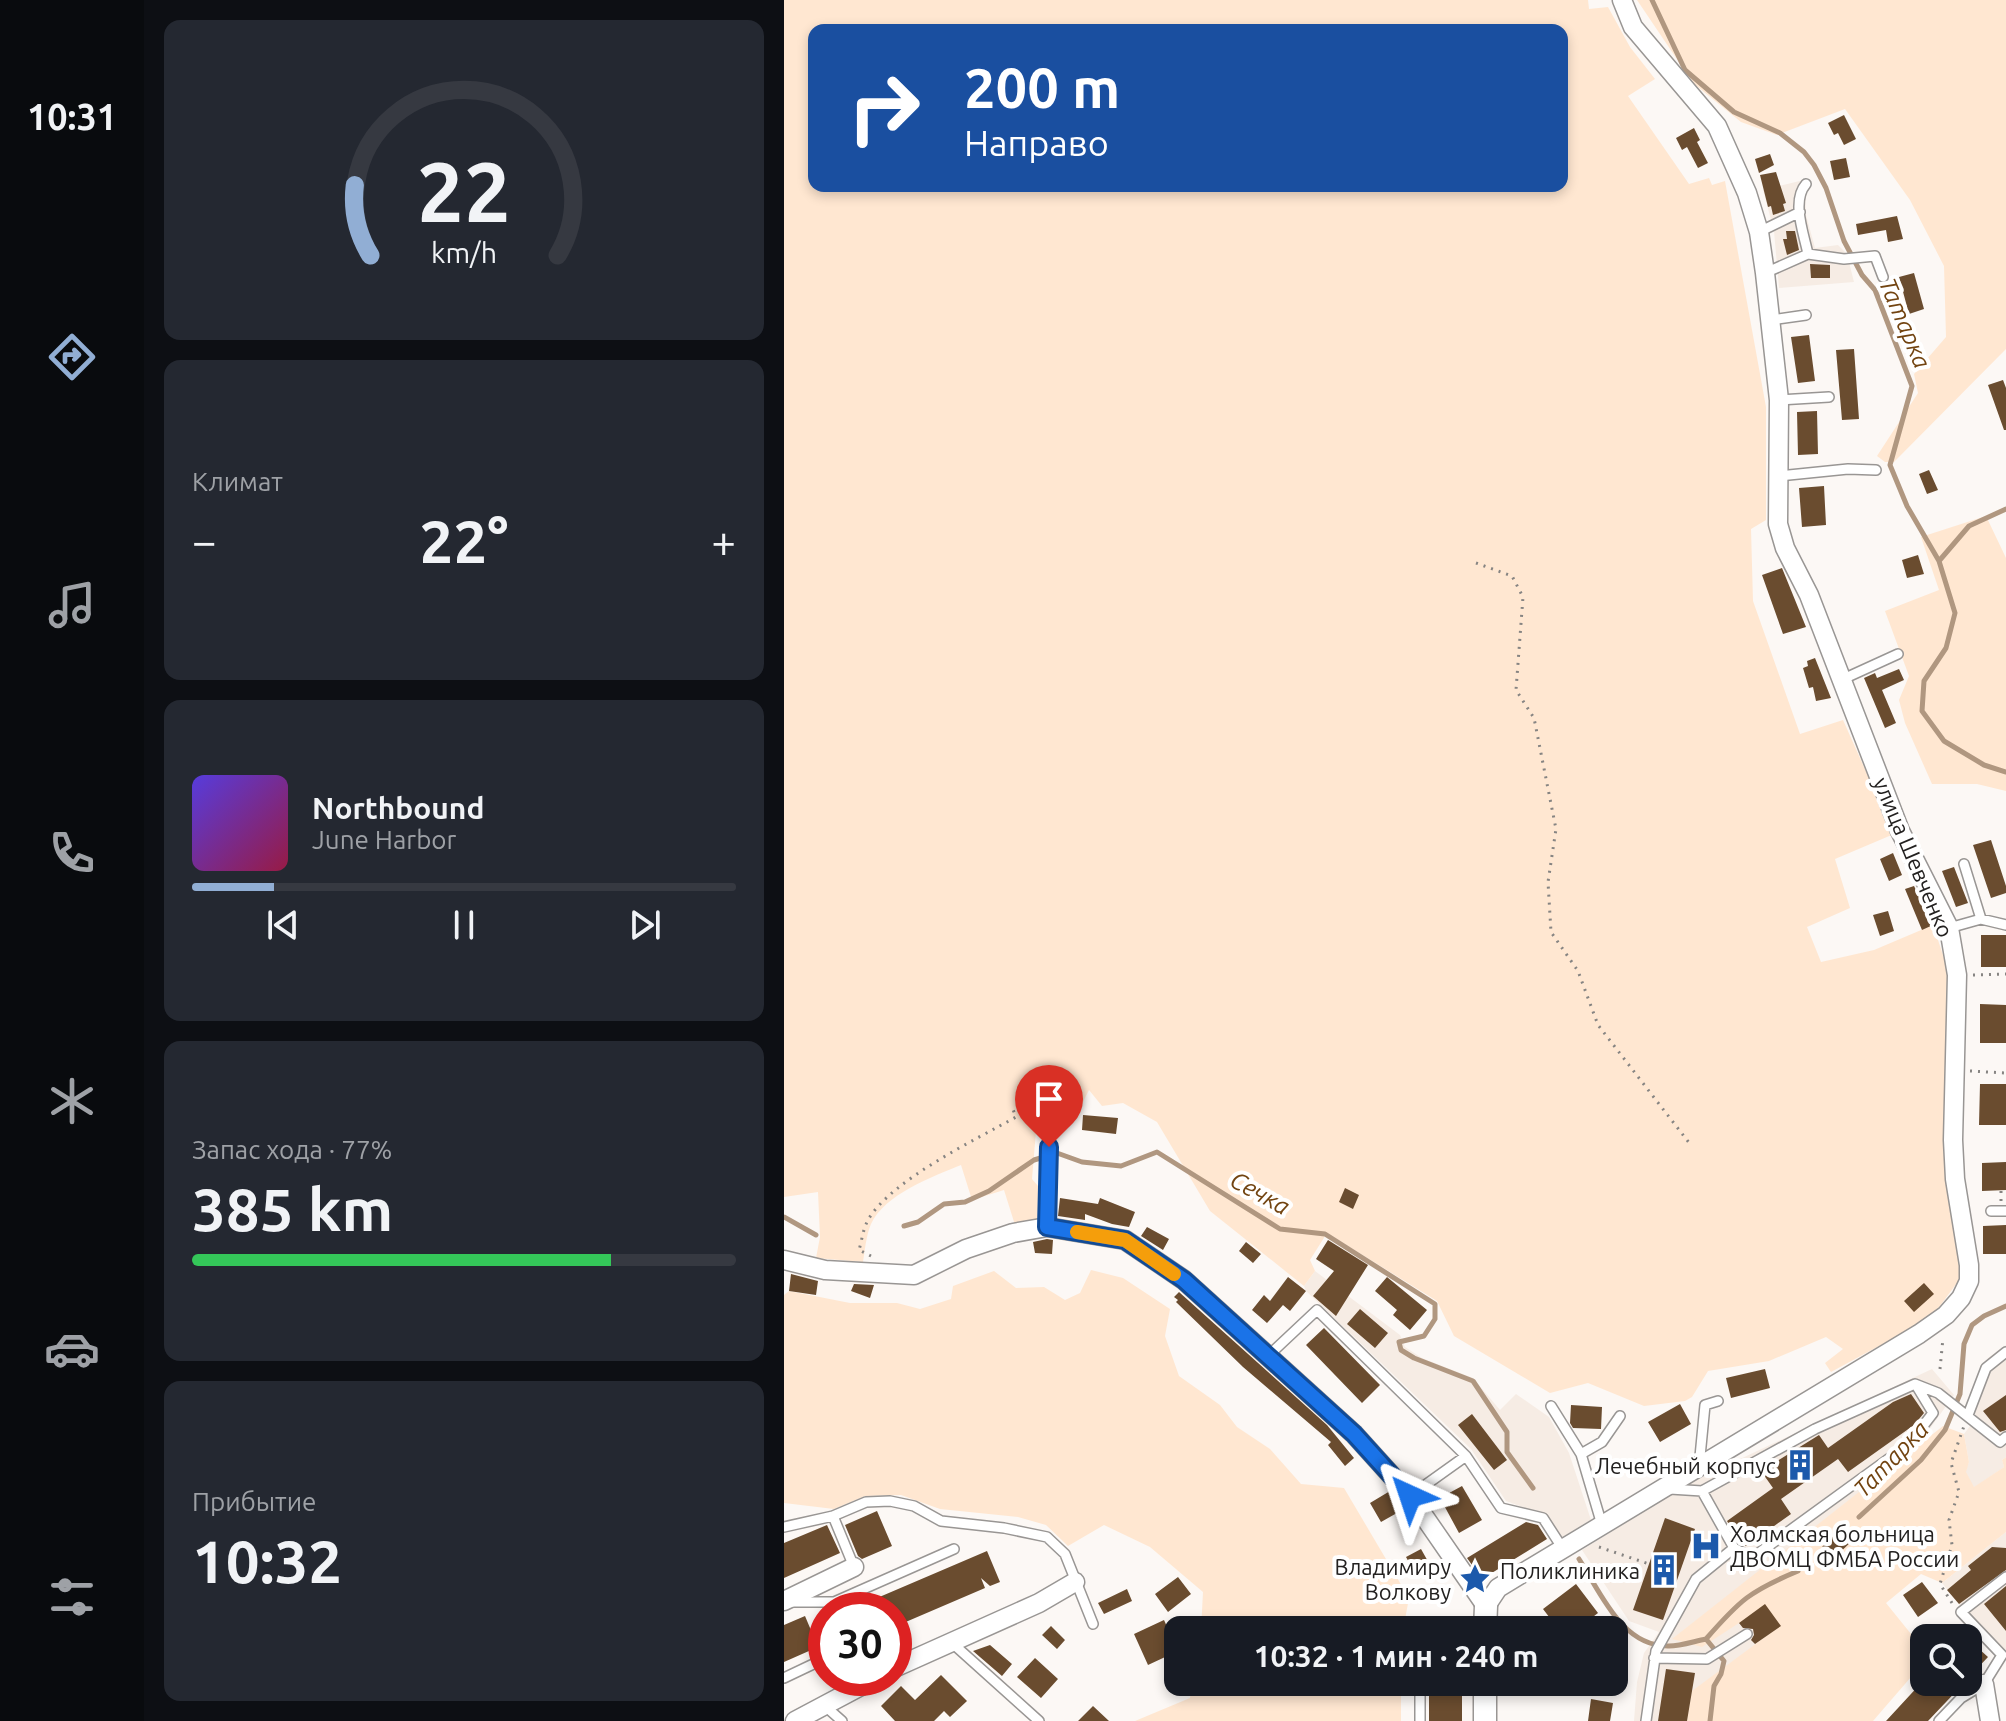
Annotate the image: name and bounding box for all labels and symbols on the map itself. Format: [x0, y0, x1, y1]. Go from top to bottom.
water label: Татарка [1874, 274, 1936, 372]
street label: улица Шевченко [1869, 773, 1959, 941]
pin [1015, 1065, 1083, 1147]
water label: Сечка [1226, 1166, 1294, 1220]
water label: Татарка [1848, 1415, 1934, 1503]
building icon: Лечебный корпус [1783, 1448, 1817, 1482]
place label: Лечебный корпус [1595, 1453, 1776, 1478]
position arrow [1368, 1454, 1452, 1538]
place label: Холмская больница ДВОМЦ ФМБА России [1730, 1521, 1959, 1571]
hospital icon: Холмская больница ДВОМЦ ФМБА России [1689, 1529, 1723, 1563]
building icon: Поликлиника [1647, 1553, 1681, 1587]
place label: Владимиру Волкову [1334, 1554, 1451, 1604]
place label: Поликлиника [1500, 1558, 1640, 1583]
place icon: Владимиру Волкову [1458, 1562, 1492, 1596]
speed limit sign: 30 [808, 1592, 912, 1696]

